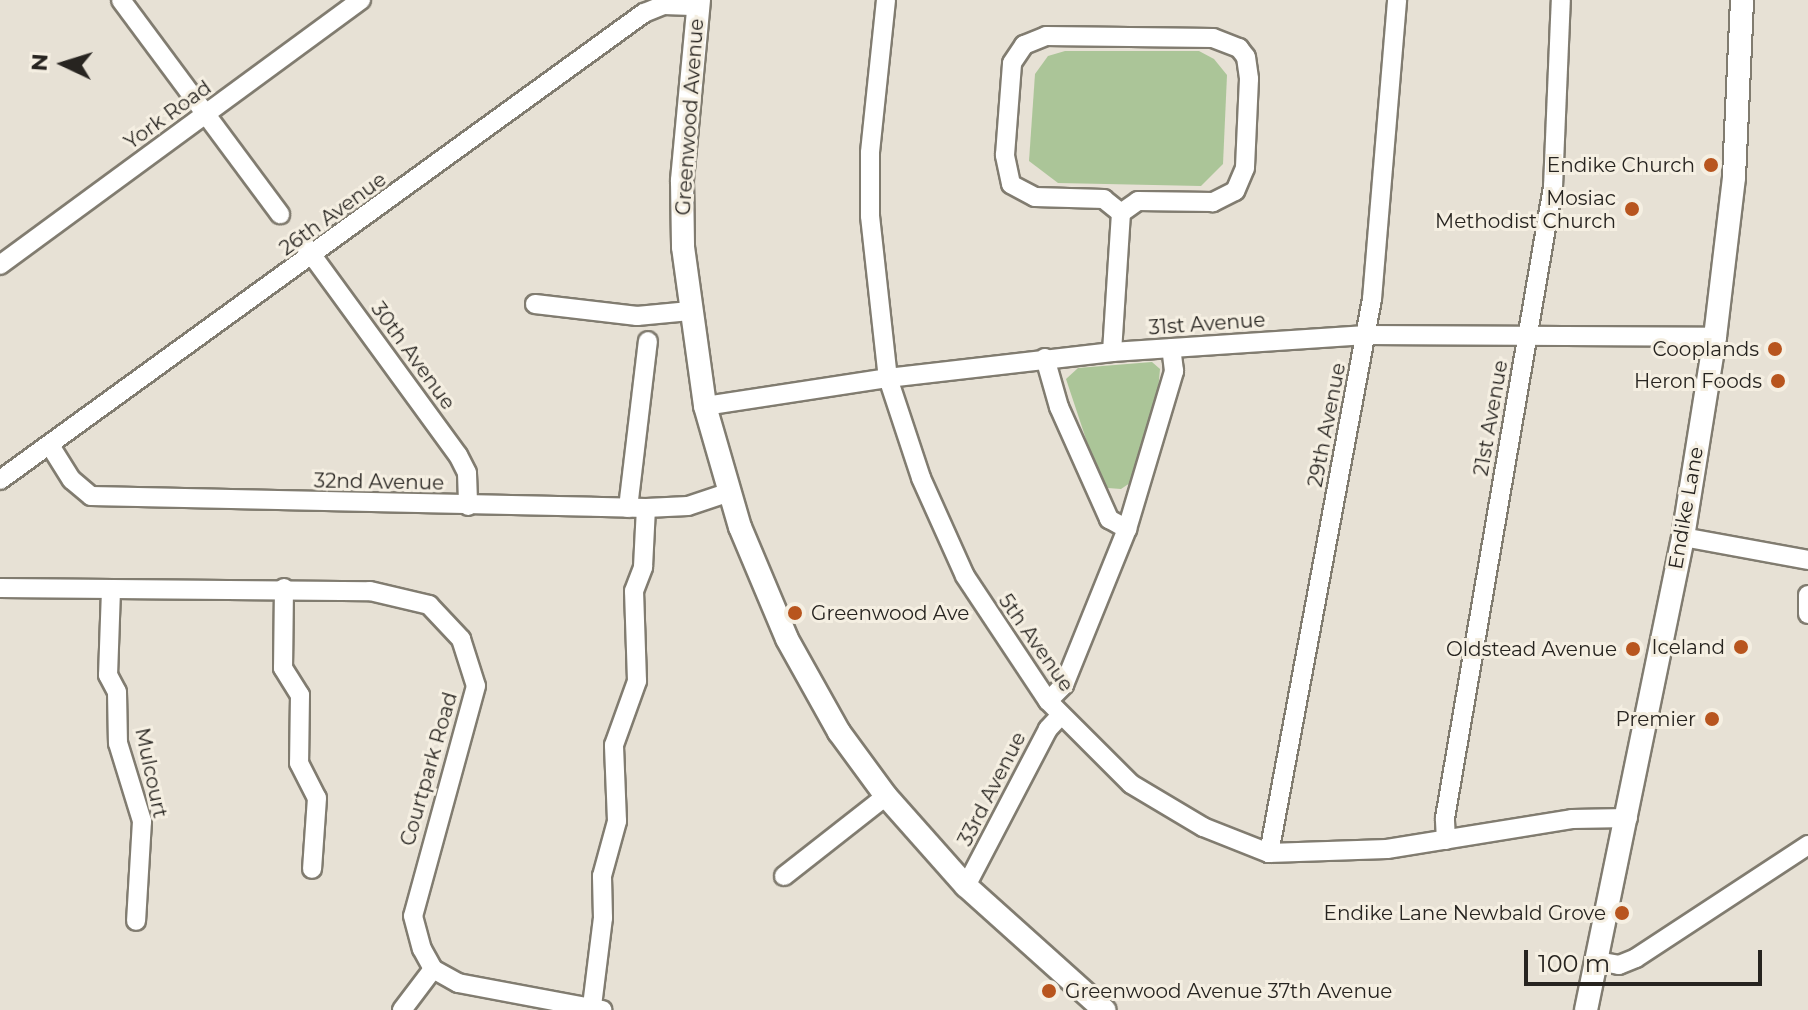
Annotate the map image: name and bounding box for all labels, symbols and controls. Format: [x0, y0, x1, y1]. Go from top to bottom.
street label: Greenwood Avenue [671, 18, 709, 216]
north arrow [24, 24, 104, 104]
text: N [25, 52, 54, 72]
street label: York Road [120, 75, 216, 155]
place label: Endike Church [1547, 153, 1695, 177]
marker: Endike Church [1702, 156, 1720, 174]
street label: 26th Avenue [275, 167, 391, 261]
place label: Mosiac Methodist Church [1435, 186, 1616, 233]
marker: Mosiac Methodist Church [1623, 200, 1641, 218]
street label: 30th Avenue [366, 298, 460, 414]
street label: 31st Avenue [1148, 308, 1266, 340]
place label: Cooplands [1653, 337, 1759, 361]
marker: Cooplands [1766, 340, 1784, 358]
street label: 21st Avenue [1469, 358, 1513, 478]
street label: 29th Avenue [1303, 361, 1351, 489]
place label: Heron Foods [1634, 369, 1762, 393]
marker: Heron Foods [1769, 372, 1787, 390]
street label: Endike Lane [1663, 445, 1709, 571]
street label: 32nd Avenue [314, 469, 444, 495]
street label: 5th Avenue [994, 590, 1078, 696]
place label: Greenwood Ave [811, 601, 969, 625]
marker: Greenwood Ave [786, 604, 804, 622]
place label: Iceland [1652, 635, 1725, 659]
place label: Oldstead Avenue [1446, 637, 1617, 661]
marker: Iceland [1732, 638, 1750, 656]
marker: Oldstead Avenue [1624, 640, 1642, 658]
street label: Courtpark Road [396, 689, 462, 849]
place label: Premier [1616, 707, 1696, 731]
marker: Premier [1703, 710, 1721, 728]
street label: Mulcourt [130, 726, 172, 820]
street label: 33rd Avenue [953, 728, 1031, 850]
place label: Endike Lane Newbald Grove [1324, 901, 1606, 925]
marker: Endike Lane Newbald Grove [1613, 904, 1631, 922]
scale bar [1528, 934, 1766, 984]
text: 100 m [1538, 949, 1610, 978]
place label: Greenwood Avenue 37th Avenue [1065, 979, 1392, 1003]
marker: Greenwood Avenue 37th Avenue [1040, 982, 1058, 1000]

